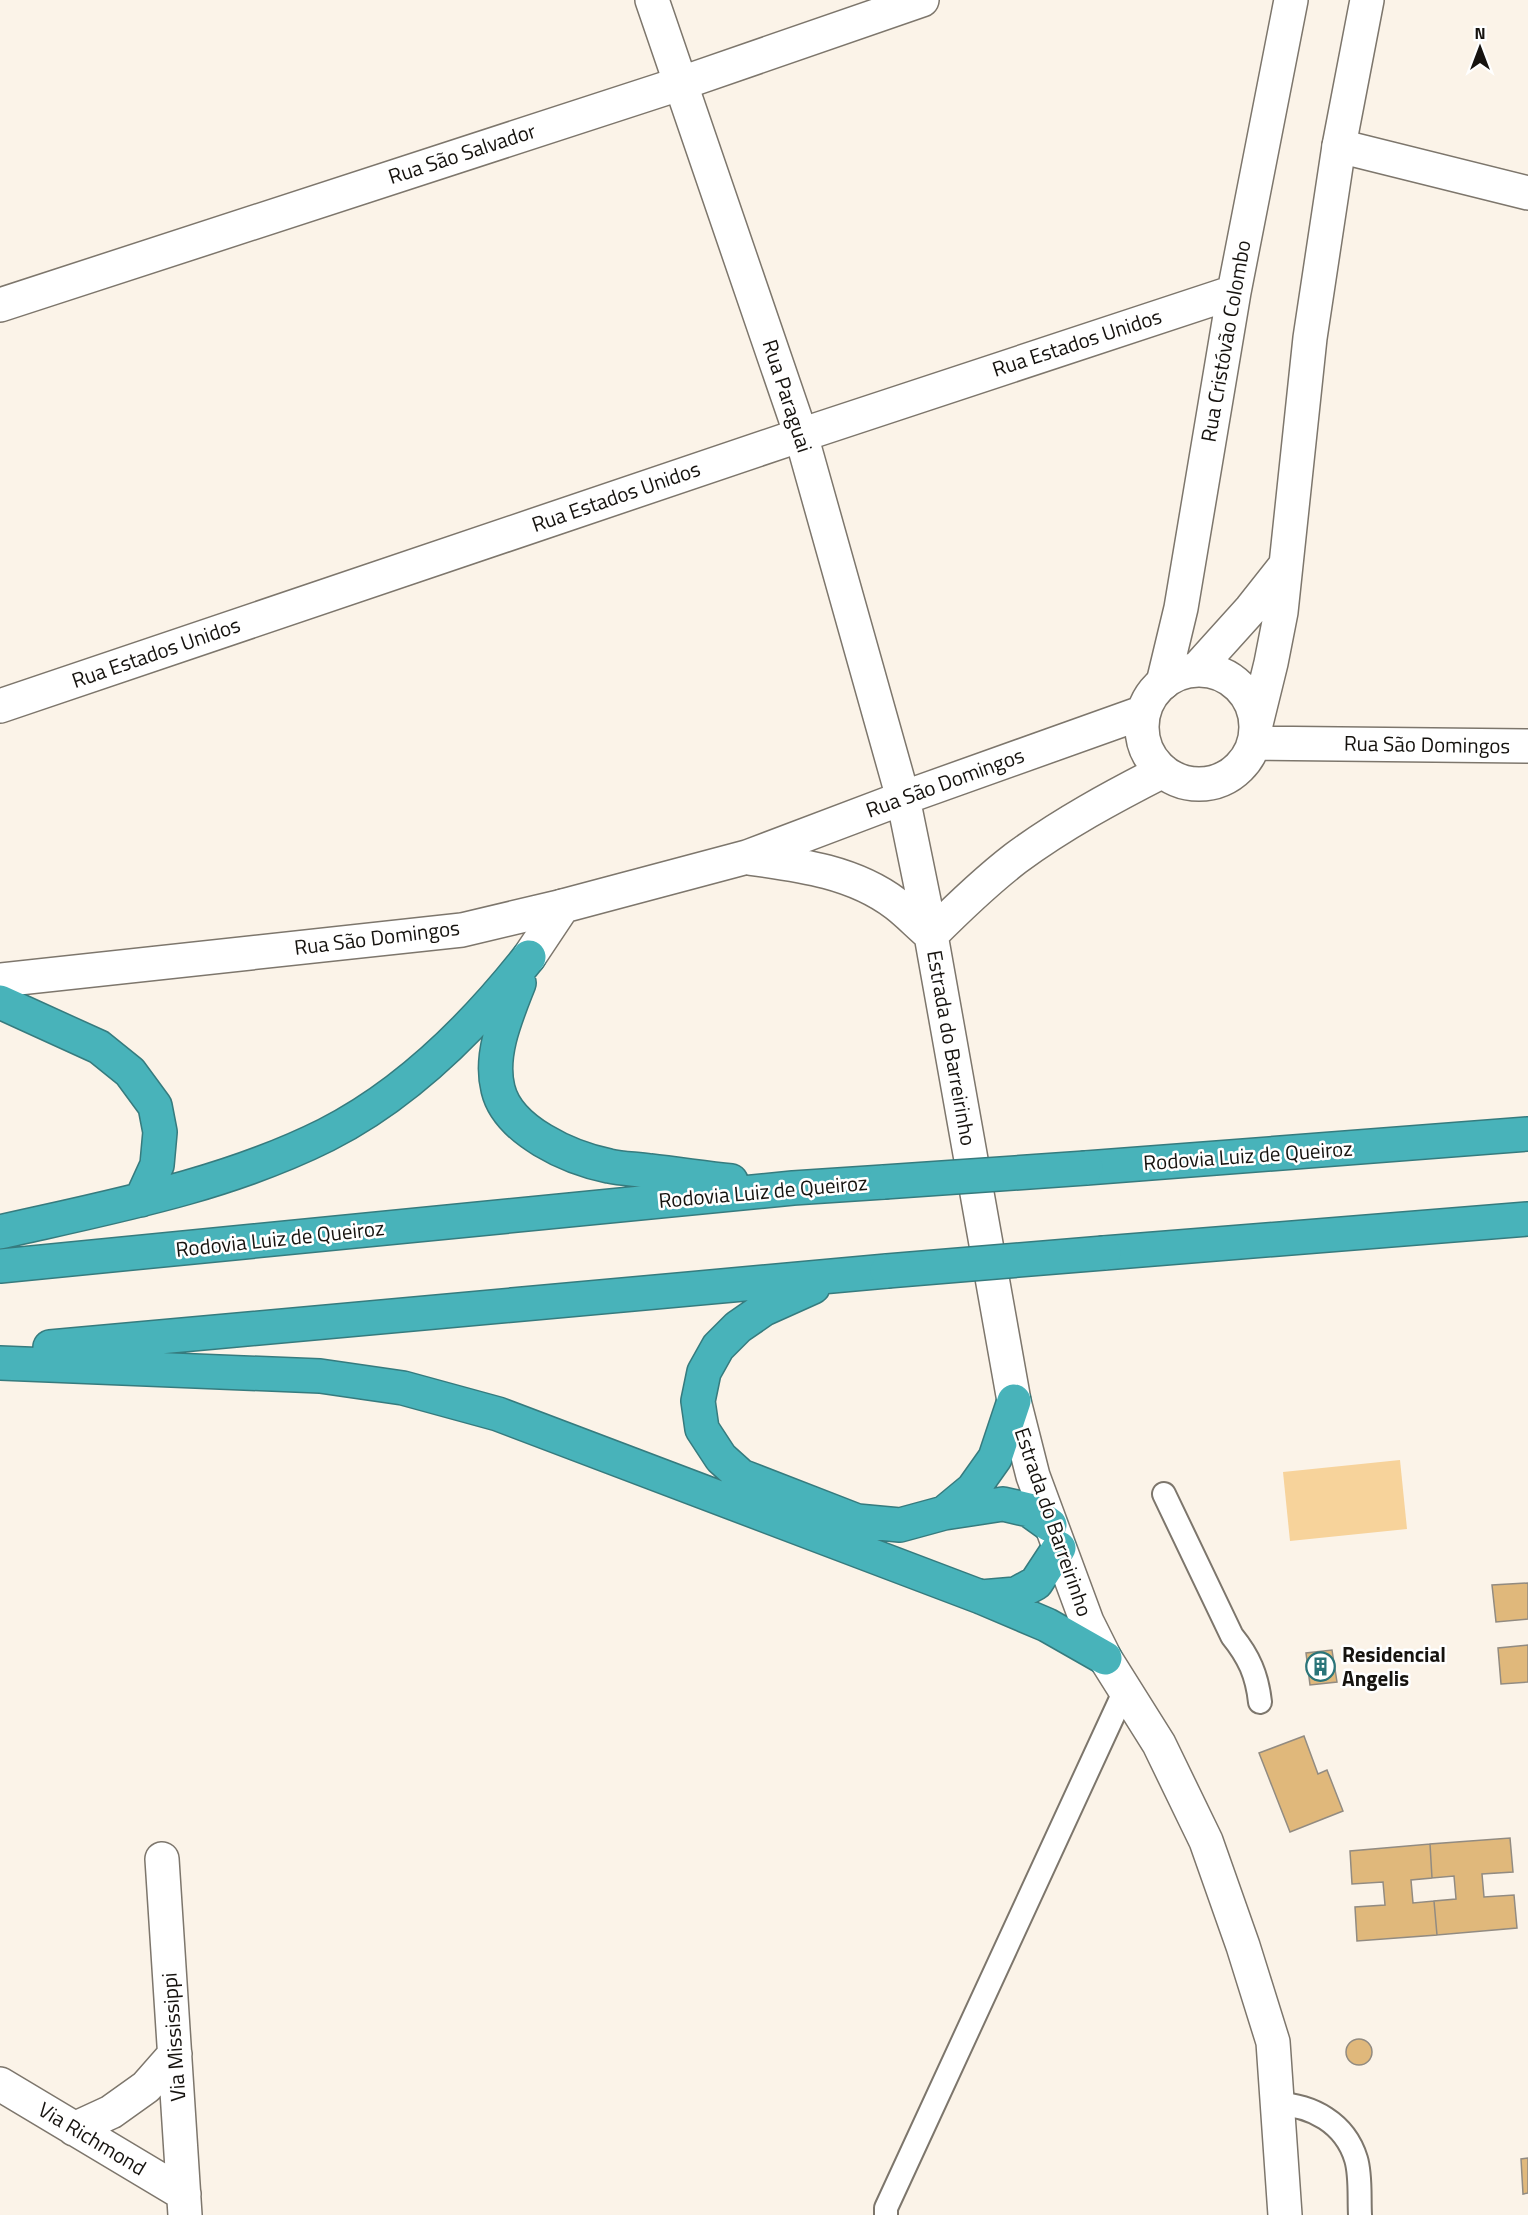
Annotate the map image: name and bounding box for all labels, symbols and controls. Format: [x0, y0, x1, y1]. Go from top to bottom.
north arrow [1450, 18, 1510, 78]
text: N [1474, 21, 1486, 45]
street label: Rua São Salvador [384, 114, 540, 192]
street label: Rua Cristóvão Colombo [1192, 237, 1259, 444]
street label: Rua Estados Unidos [988, 300, 1166, 385]
street label: Rua Paraguai [755, 335, 821, 456]
street label: Rua Estados Unidos [527, 452, 704, 540]
street label: Rua Estados Unidos [67, 608, 244, 696]
street label: Rua São Domingos [1344, 727, 1511, 761]
street label: Rua São Domingos [861, 739, 1028, 826]
street label: Rua São Domingos [292, 911, 461, 963]
street label: Estrada do Barreirinho [919, 948, 985, 1148]
street label: Rodovia Luiz de Queiroz [1142, 1132, 1354, 1178]
street label: Rodovia Luiz de Queiroz [657, 1166, 869, 1216]
street label: Rodovia Luiz de Queiroz [174, 1211, 386, 1265]
street label: Estrada do Barreirinho [1007, 1423, 1101, 1621]
place label: Residencial Angelis [1342, 1638, 1446, 1694]
building icon: Residencial Angelis [1305, 1651, 1337, 1683]
street label: Via Mississippi [153, 1972, 193, 2103]
street label: Via Richmond [32, 2093, 153, 2183]

